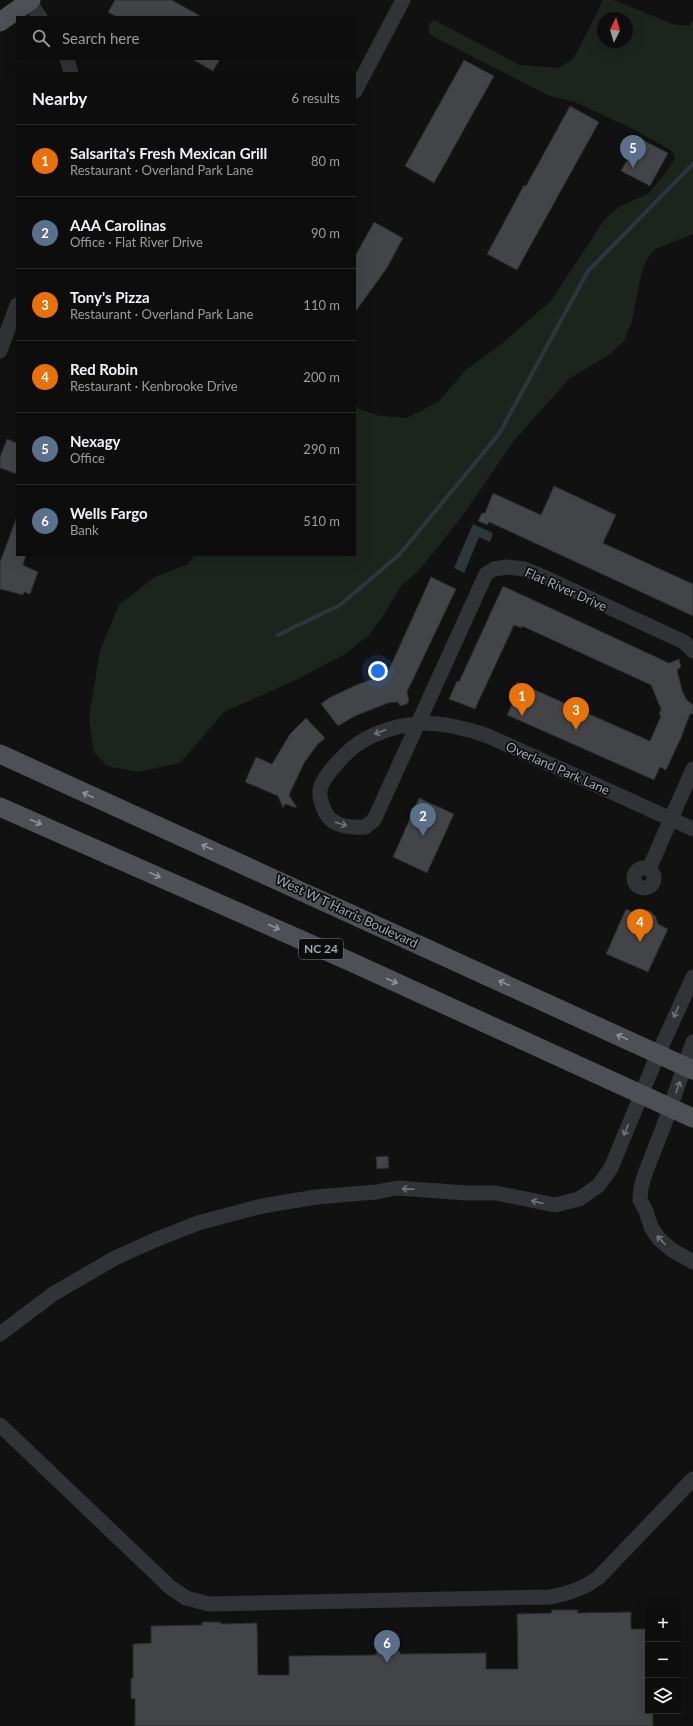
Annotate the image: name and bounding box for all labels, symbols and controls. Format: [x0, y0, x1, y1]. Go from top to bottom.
north arrow [597, 12, 633, 48]
search box [16, 16, 356, 60]
icon: search [30, 27, 52, 49]
text: Search here [62, 29, 139, 47]
text: Nearby [32, 88, 87, 109]
text: 6 results [292, 90, 340, 106]
pin: 5 [620, 135, 646, 168]
text: Salsarita's Fresh Mexican Grill [70, 144, 267, 162]
text: 1 [41, 153, 49, 169]
text: 80 m [311, 153, 340, 169]
text: Restaurant · Overland Park Lane [70, 162, 253, 178]
text: AAA Carolinas [70, 216, 166, 234]
text: 2 [41, 225, 49, 241]
text: 90 m [311, 225, 340, 241]
text: Office · Flat River Drive [70, 234, 203, 250]
text: Tony's Pizza [70, 288, 150, 306]
text: 3 [41, 297, 49, 313]
text: 110 m [303, 297, 340, 313]
text: Restaurant · Overland Park Lane [70, 306, 253, 322]
text: Red Robin [70, 360, 138, 378]
text: 4 [41, 369, 49, 385]
text: 200 m [303, 369, 340, 385]
text: Restaurant · Kenbrooke Drive [70, 378, 238, 394]
text: Nexagy [70, 432, 121, 450]
text: 5 [41, 441, 49, 457]
text: 290 m [303, 441, 340, 457]
text: Office [70, 450, 105, 466]
text: Wells Fargo [70, 504, 148, 522]
text: 6 [41, 513, 49, 529]
text: 510 m [303, 513, 340, 529]
text: Bank [70, 522, 99, 538]
street label: Flat River Drive [523, 564, 610, 614]
your location [368, 661, 388, 681]
pin: 1 [509, 683, 535, 716]
pin: 3 [563, 697, 589, 730]
one-way arrow [375, 729, 387, 737]
street label: Overland Park Lane [504, 738, 612, 798]
one-way arrow [83, 790, 95, 798]
pin: 2 [410, 803, 436, 836]
one-way arrow [29, 819, 41, 826]
one-way arrow [334, 821, 347, 828]
one-way arrow [202, 843, 214, 850]
one-way arrow [148, 871, 160, 879]
street label: West W T Harris Boulevard [273, 871, 421, 951]
pin: 4 [627, 909, 653, 942]
one-way arrow [267, 924, 279, 932]
road number: NC 24 [299, 939, 343, 959]
one-way arrow [386, 978, 398, 985]
one-way arrow [498, 979, 510, 986]
one-way arrow [672, 1006, 679, 1018]
one-way arrow [617, 1033, 629, 1040]
one-way arrow [674, 1081, 682, 1093]
one-way arrow [621, 1124, 629, 1136]
one-way arrow [402, 1185, 415, 1192]
one-way arrow [530, 1197, 543, 1205]
one-way arrow [657, 1236, 666, 1246]
map controls [645, 1606, 681, 1714]
button: + [645, 1606, 681, 1642]
pin: 6 [374, 1630, 400, 1663]
button: − [645, 1642, 681, 1678]
button: layers [645, 1678, 681, 1714]

